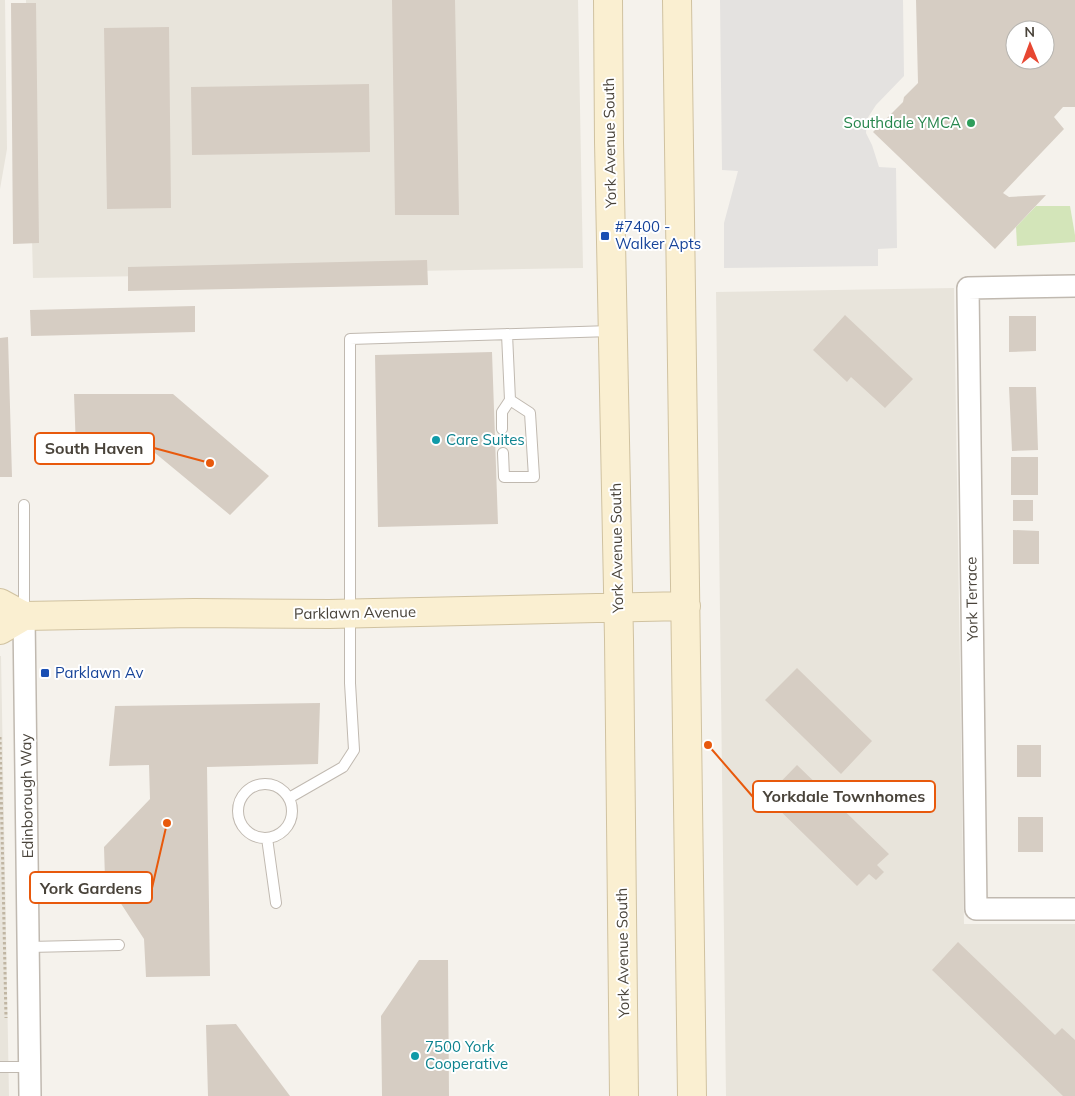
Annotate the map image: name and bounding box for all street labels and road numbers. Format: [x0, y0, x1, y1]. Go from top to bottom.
street label: York Avenue South [599, 78, 620, 209]
street label: York Avenue South [606, 483, 627, 614]
street label: York Terrace [961, 556, 982, 643]
street label: Parklawn Avenue [294, 602, 416, 623]
street label: Edinborough Way [16, 733, 37, 859]
street label: York Avenue South [612, 888, 633, 1019]

